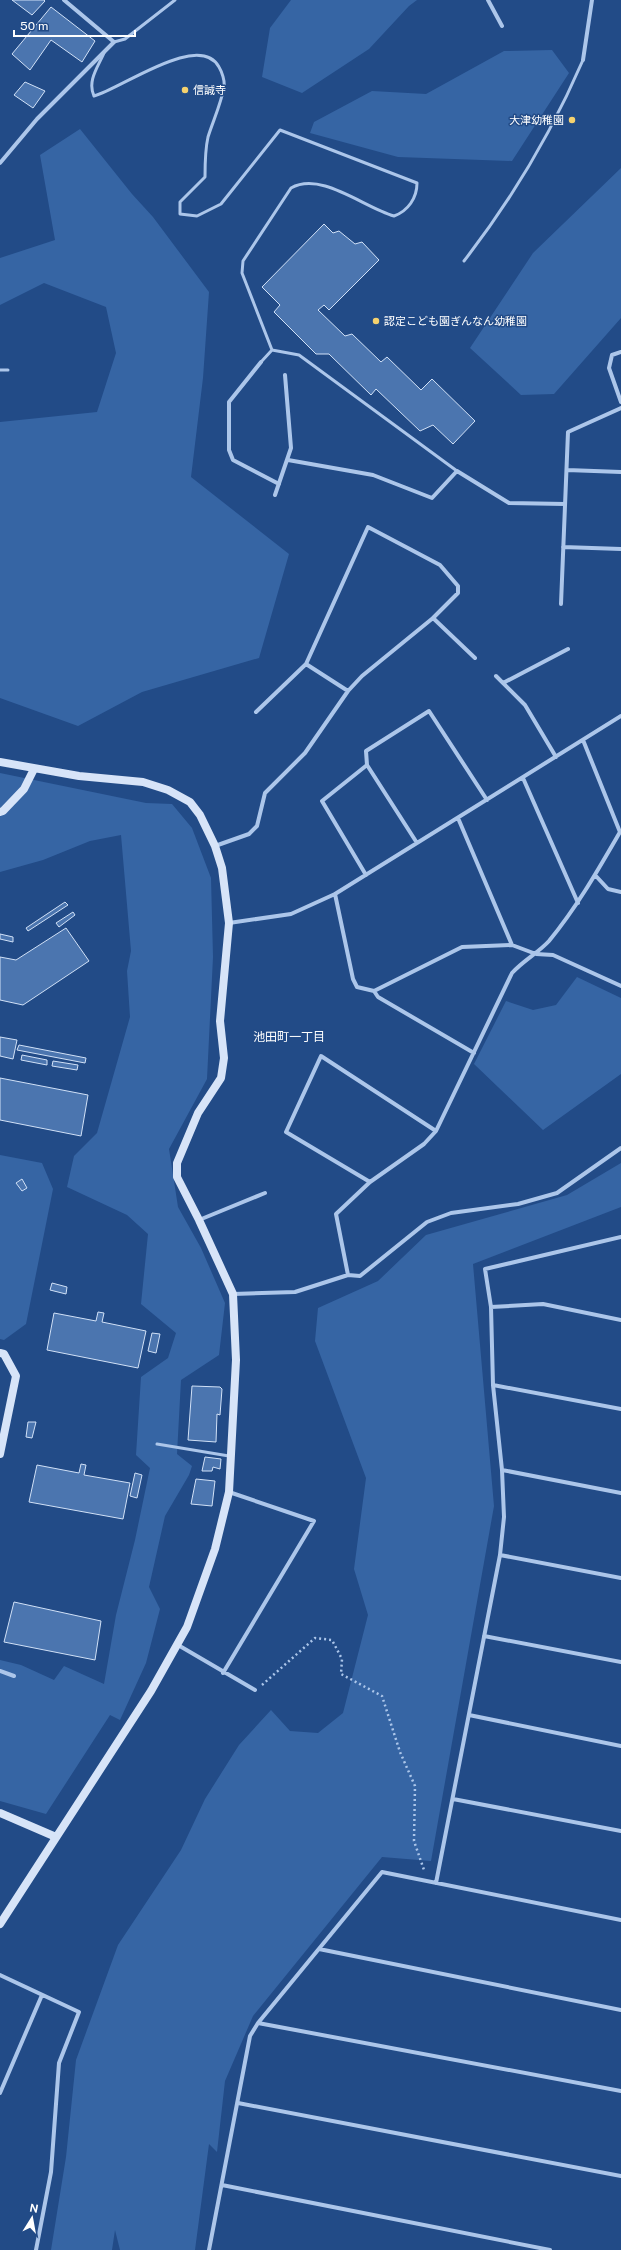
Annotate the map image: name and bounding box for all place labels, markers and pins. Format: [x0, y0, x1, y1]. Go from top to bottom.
place label: 信誠寺 [193, 84, 226, 96]
marker: 信誠寺 [180, 85, 190, 95]
place label: 大津幼稚園 [509, 114, 564, 126]
marker: 大津幼稚園 [567, 115, 577, 125]
place label: 認定こども園ぎんなん幼稚園 [384, 315, 527, 327]
marker: 認定こども園ぎんなん幼稚園 [371, 316, 381, 326]

